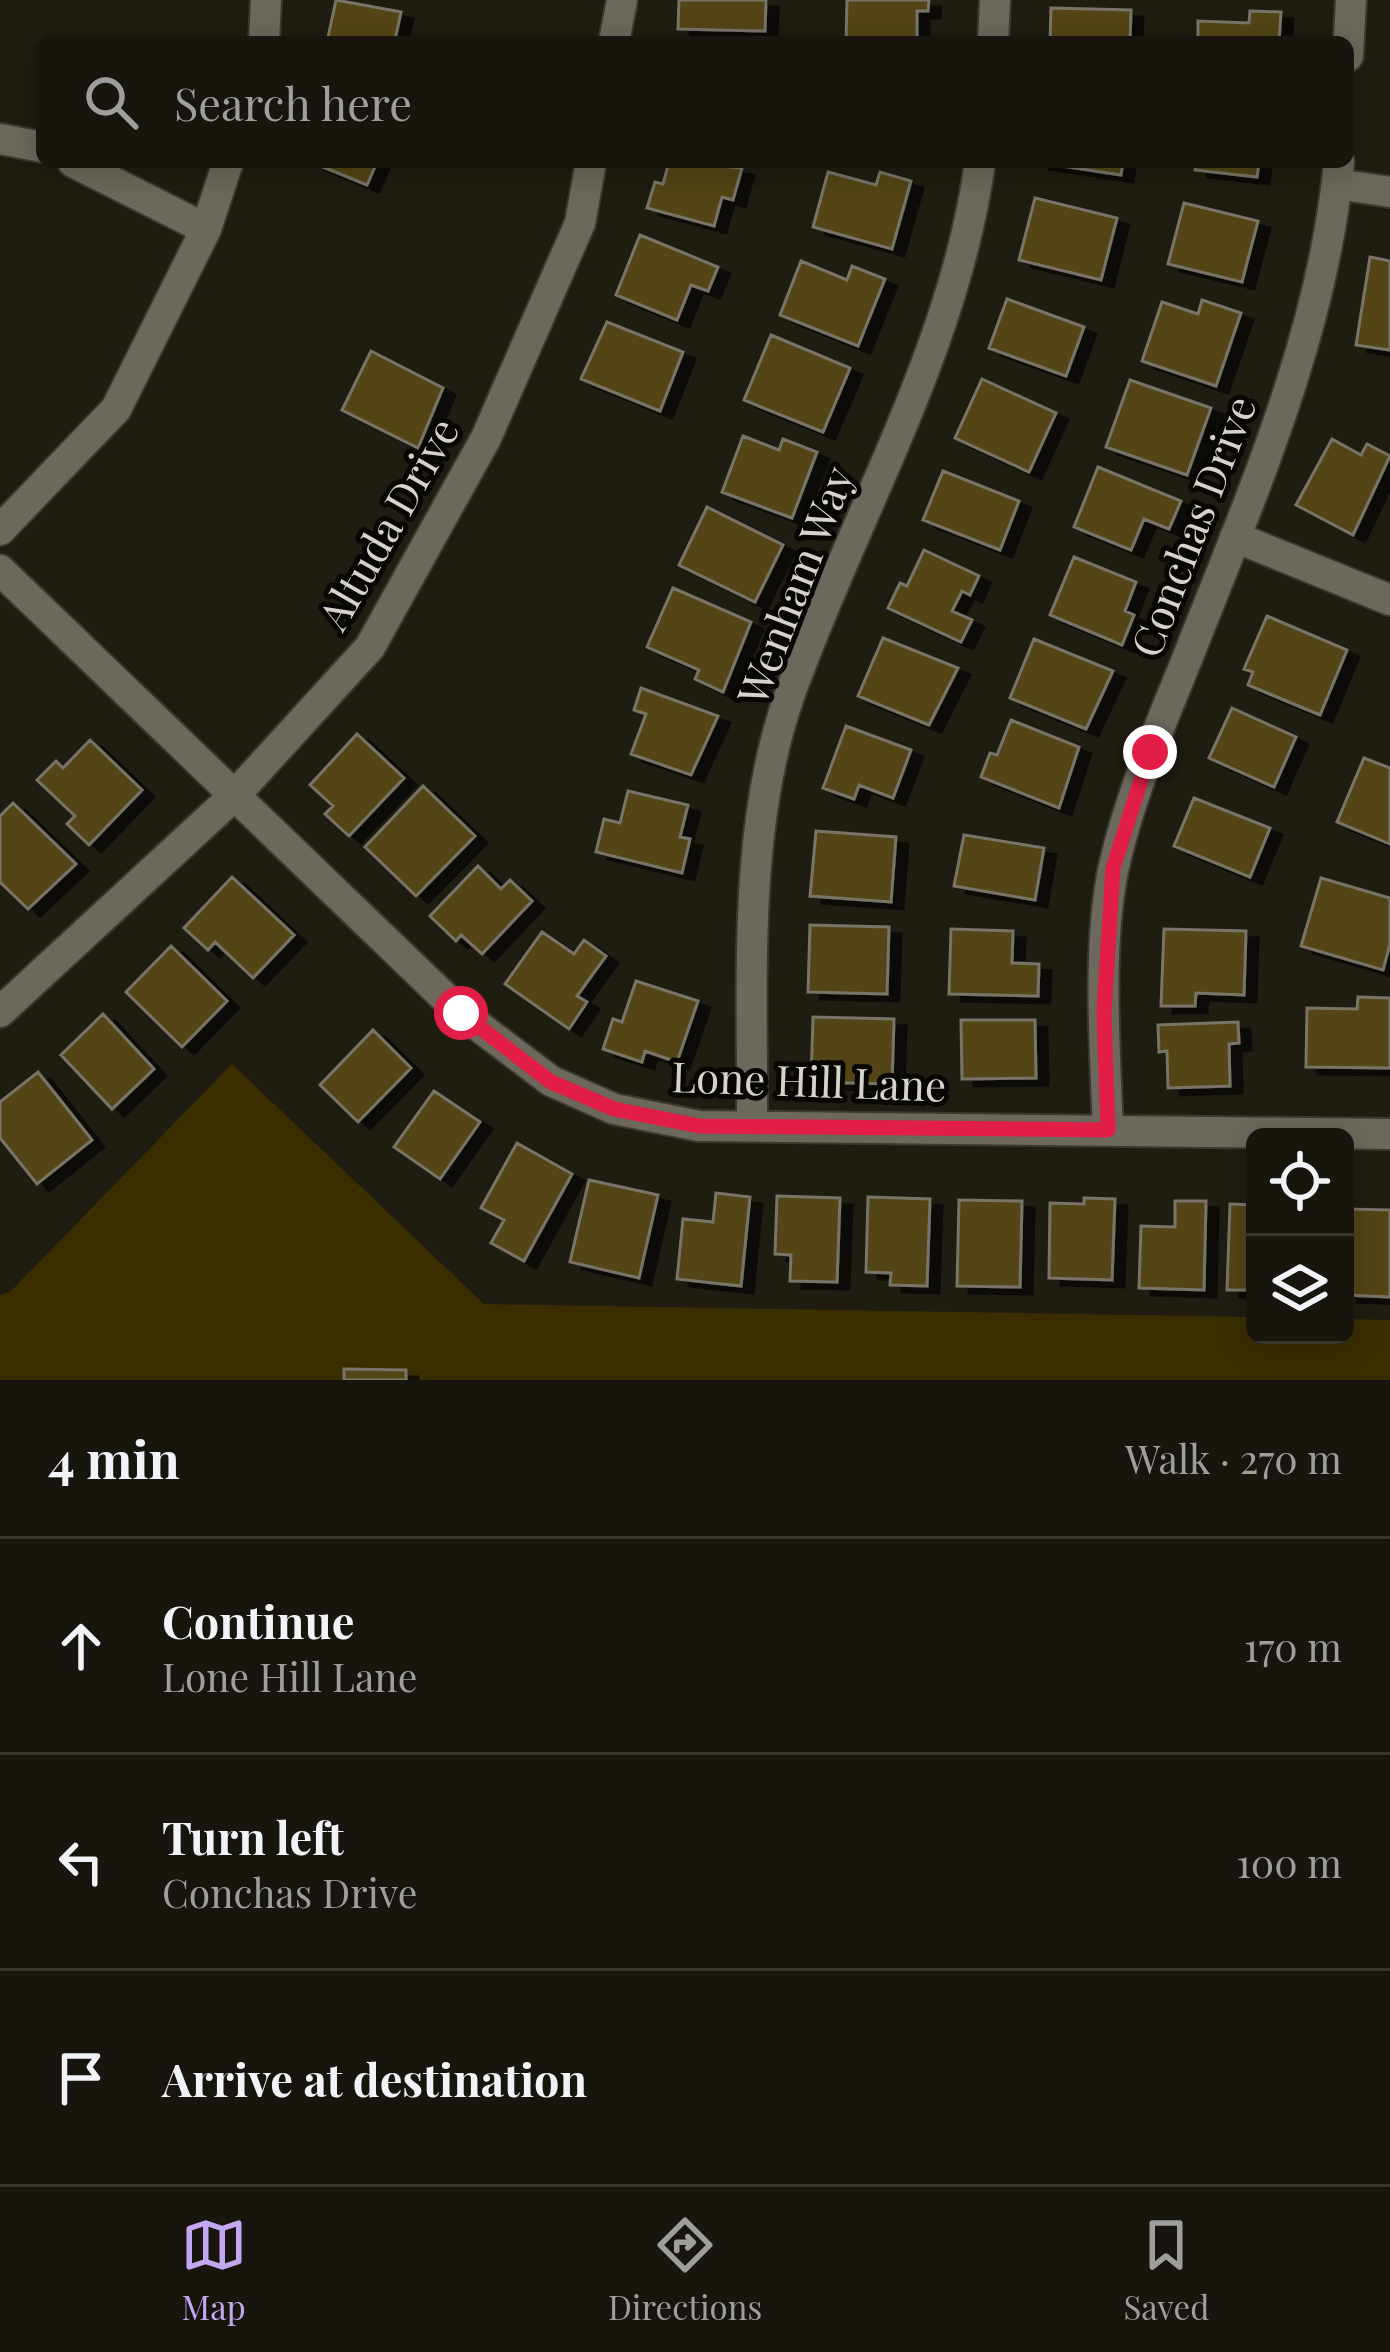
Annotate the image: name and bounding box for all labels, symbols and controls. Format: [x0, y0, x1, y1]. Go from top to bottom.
search box [36, 36, 1354, 168]
icon: search [78, 69, 144, 135]
text: Search here [174, 72, 412, 132]
street label: Conchas Drive [1117, 388, 1267, 664]
street label: Altuda Drive [303, 407, 470, 640]
street label: Wenham Way [722, 458, 865, 713]
route end [1123, 725, 1177, 779]
route start [434, 986, 488, 1040]
street label: Lone Hill Lane [671, 1047, 947, 1113]
map controls [1246, 1128, 1354, 1344]
button: locate [1246, 1128, 1354, 1236]
button: layers [1246, 1236, 1354, 1344]
text: 4 min [48, 1424, 180, 1492]
text: Walk · 270 m [1125, 1432, 1342, 1484]
text: Continue [162, 1590, 354, 1650]
icon: ahead [48, 1613, 114, 1679]
text: 170 m [1244, 1620, 1342, 1672]
text: Lone Hill Lane [162, 1650, 417, 1702]
text: Turn left [162, 1806, 344, 1866]
icon: left [48, 1829, 114, 1895]
text: 100 m [1236, 1836, 1342, 1888]
text: Conchas Drive [162, 1866, 417, 1918]
icon: arrive [48, 2045, 114, 2111]
text: Arrive at destination [162, 2048, 587, 2108]
tab: Map [181, 2212, 247, 2328]
tab: Directions [608, 2212, 762, 2328]
tab: Saved [1124, 2212, 1209, 2328]

